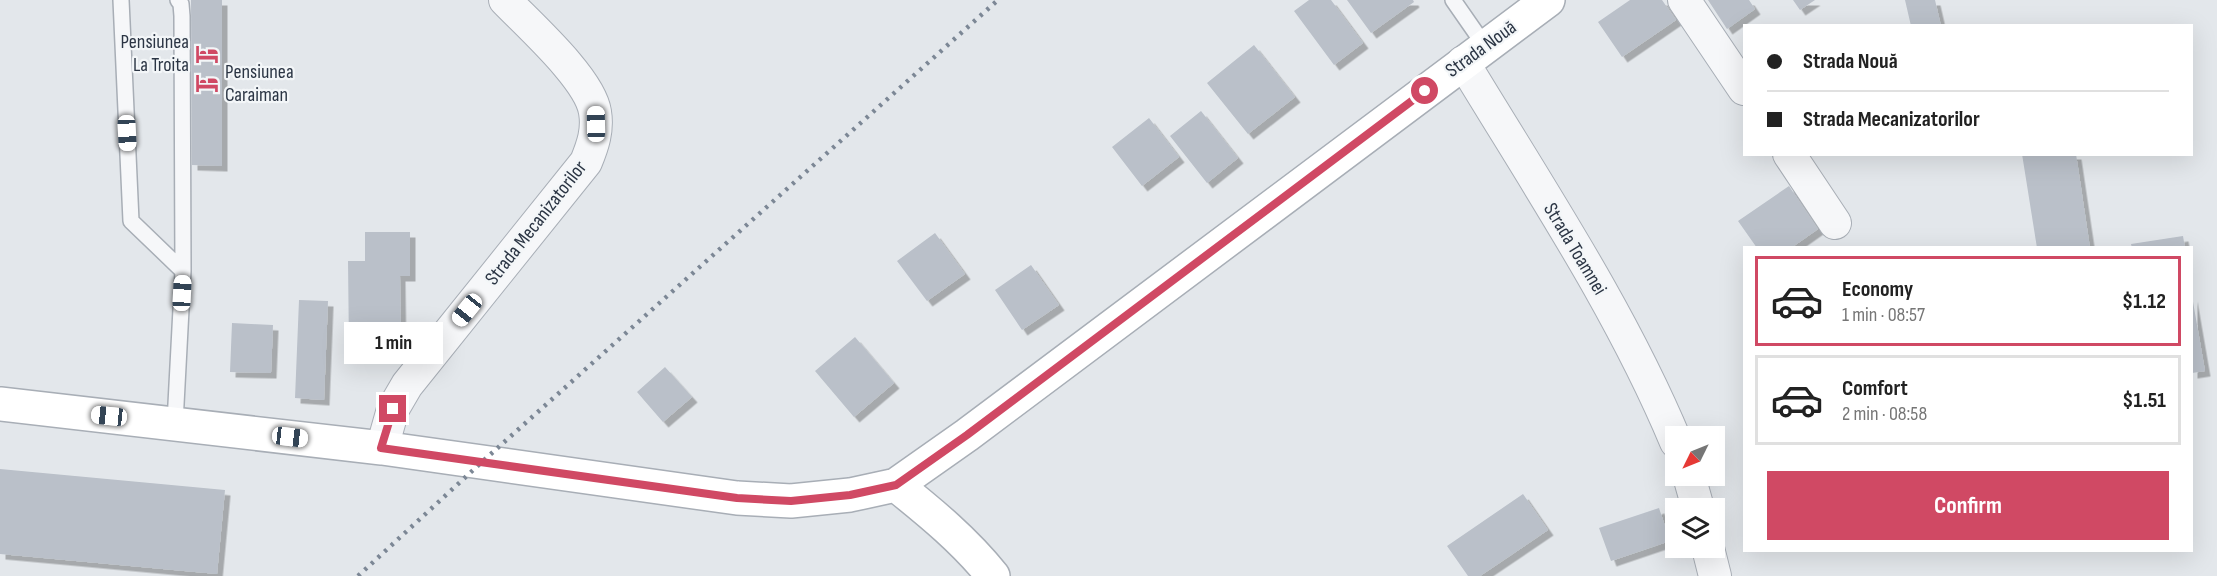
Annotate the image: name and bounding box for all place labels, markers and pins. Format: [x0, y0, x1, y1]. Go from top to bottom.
place label: Pensiunea La Troita [120, 30, 189, 77]
hotel icon: Pensiunea La Troita [194, 41, 220, 67]
place label: Pensiunea Caraiman [225, 60, 294, 107]
hotel icon: Pensiunea Caraiman [194, 70, 220, 96]

